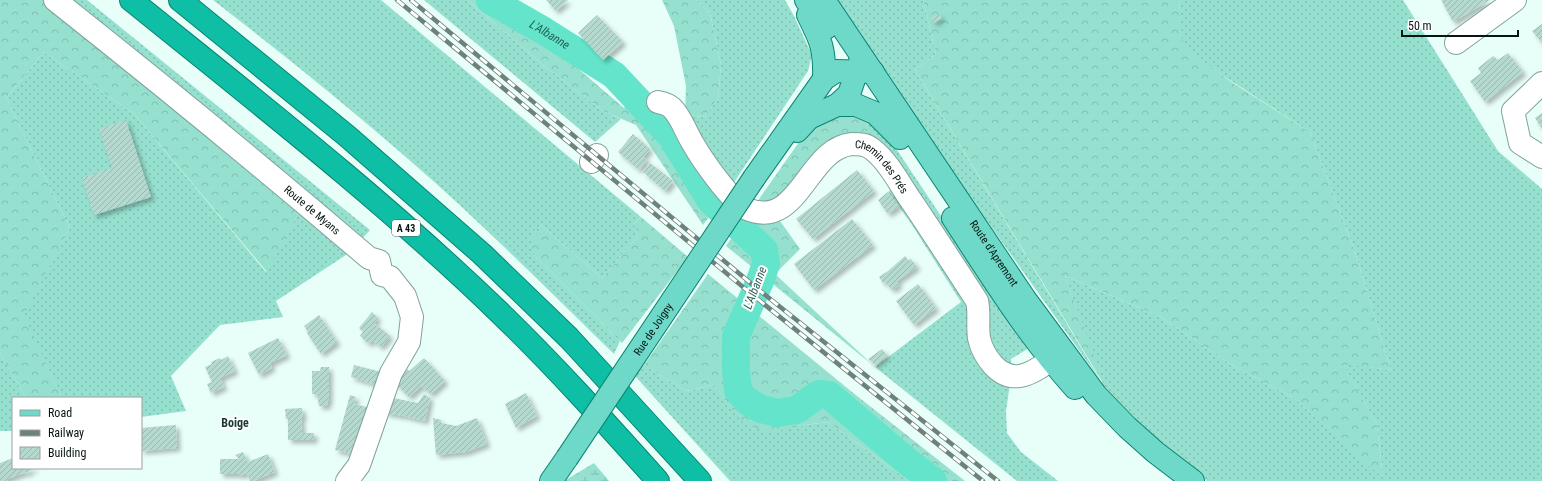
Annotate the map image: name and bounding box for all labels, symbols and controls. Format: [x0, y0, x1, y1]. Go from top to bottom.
scale bar [1402, 12, 1518, 38]
water label: L'Albanne [527, 17, 573, 53]
text: 50 m [1408, 19, 1432, 33]
street label: Chemin des Prés [855, 137, 911, 196]
street label: Route de Myans [282, 183, 343, 237]
street label: Route d'Apremont [967, 218, 1021, 289]
road number: A 43 [392, 220, 420, 236]
water label: L'Albanne [741, 264, 770, 311]
street label: Rue de Joigny [631, 300, 676, 358]
legend [12, 397, 142, 469]
text: Road [48, 406, 72, 420]
district label: Boige [221, 416, 249, 430]
text: Railway [48, 426, 84, 440]
text: Building [48, 446, 86, 460]

